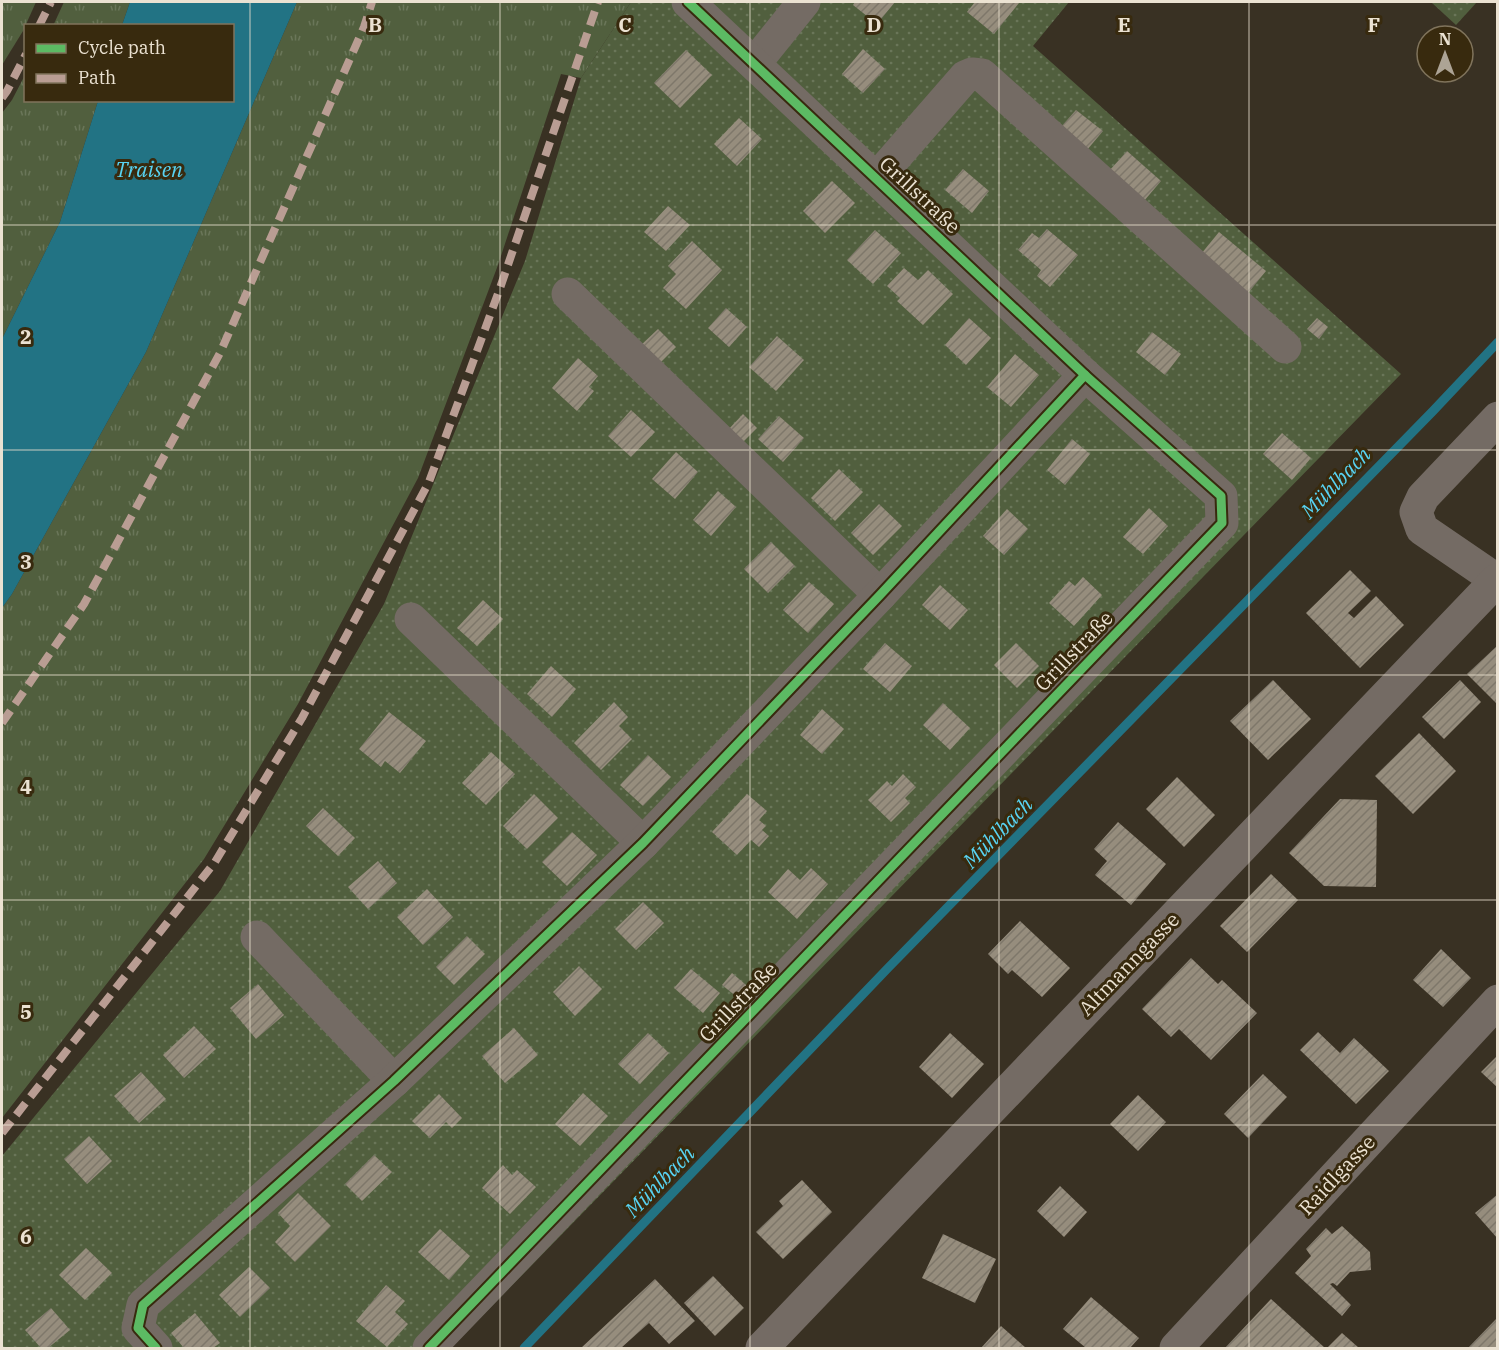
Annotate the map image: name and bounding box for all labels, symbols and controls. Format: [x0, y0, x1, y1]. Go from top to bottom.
text: B [368, 11, 382, 38]
text: C [618, 11, 632, 38]
text: D [866, 11, 882, 38]
text: E [1117, 11, 1131, 38]
text: F [1368, 11, 1380, 38]
legend [24, 24, 234, 102]
north arrow [1415, 24, 1475, 84]
text: N [1439, 29, 1451, 49]
text: Cycle path [78, 36, 166, 59]
text: Path [78, 66, 116, 89]
street label: Grillstraße [874, 150, 967, 239]
water label: Traisen [115, 155, 183, 183]
text: 2 [20, 323, 32, 350]
water label: Mühlbach [1294, 440, 1377, 525]
text: 3 [20, 548, 32, 575]
street label: Grillstraße [1029, 605, 1119, 697]
text: 4 [20, 773, 32, 800]
water label: Mühlbach [956, 790, 1039, 875]
street label: Altmanngasse [1072, 906, 1185, 1021]
street label: Grillstraße [693, 956, 783, 1048]
text: 5 [20, 998, 32, 1025]
street label: Raidlgasse [1292, 1129, 1381, 1221]
water label: Mühlbach [618, 1139, 701, 1224]
text: 6 [20, 1223, 32, 1250]

